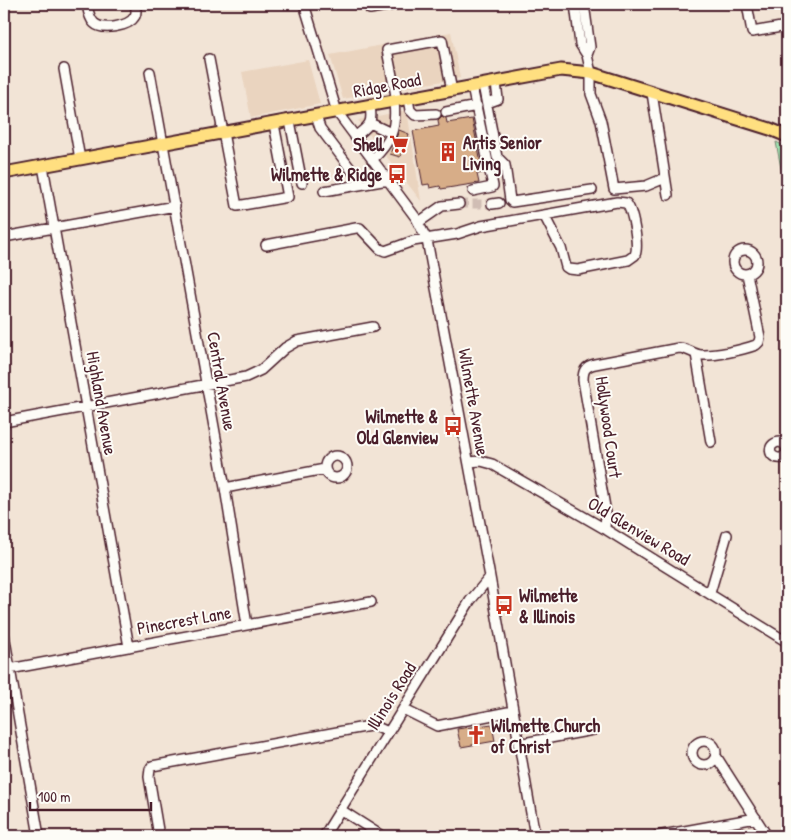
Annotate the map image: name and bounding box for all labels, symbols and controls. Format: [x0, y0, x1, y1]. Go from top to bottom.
street label: Ridge Road [351, 66, 423, 104]
place label: Artis Senior Living [463, 130, 542, 177]
place label: Shell [353, 132, 385, 157]
supermarket icon: Shell [388, 133, 410, 155]
building icon: Artis Senior Living [437, 141, 459, 163]
place label: Wilmette & Ridge [271, 162, 383, 188]
bus stop icon: Wilmette & Ridge [386, 163, 408, 185]
street label: Central Avenue [201, 330, 243, 432]
street label: Wilmette Avenue [452, 346, 496, 458]
street label: Highland Avenue [81, 349, 123, 457]
street label: Hollywood Court [589, 375, 629, 480]
place label: Wilmette & Old Glenview [357, 404, 439, 450]
bus stop icon: Wilmette & Old Glenview [442, 415, 464, 437]
street label: Old Glenview Road [583, 491, 695, 571]
place label: Wilmette & Illinois [519, 583, 579, 629]
bus stop icon: Wilmette & Illinois [493, 594, 515, 616]
street label: Pinecrest Lane [135, 599, 233, 641]
street label: Illinois Road [360, 657, 422, 735]
place label: Wilmette Church of Christ [491, 713, 601, 759]
church icon: Wilmette Church of Christ [465, 724, 487, 746]
scale bar [30, 780, 151, 812]
text: 100 m [38, 786, 71, 807]

